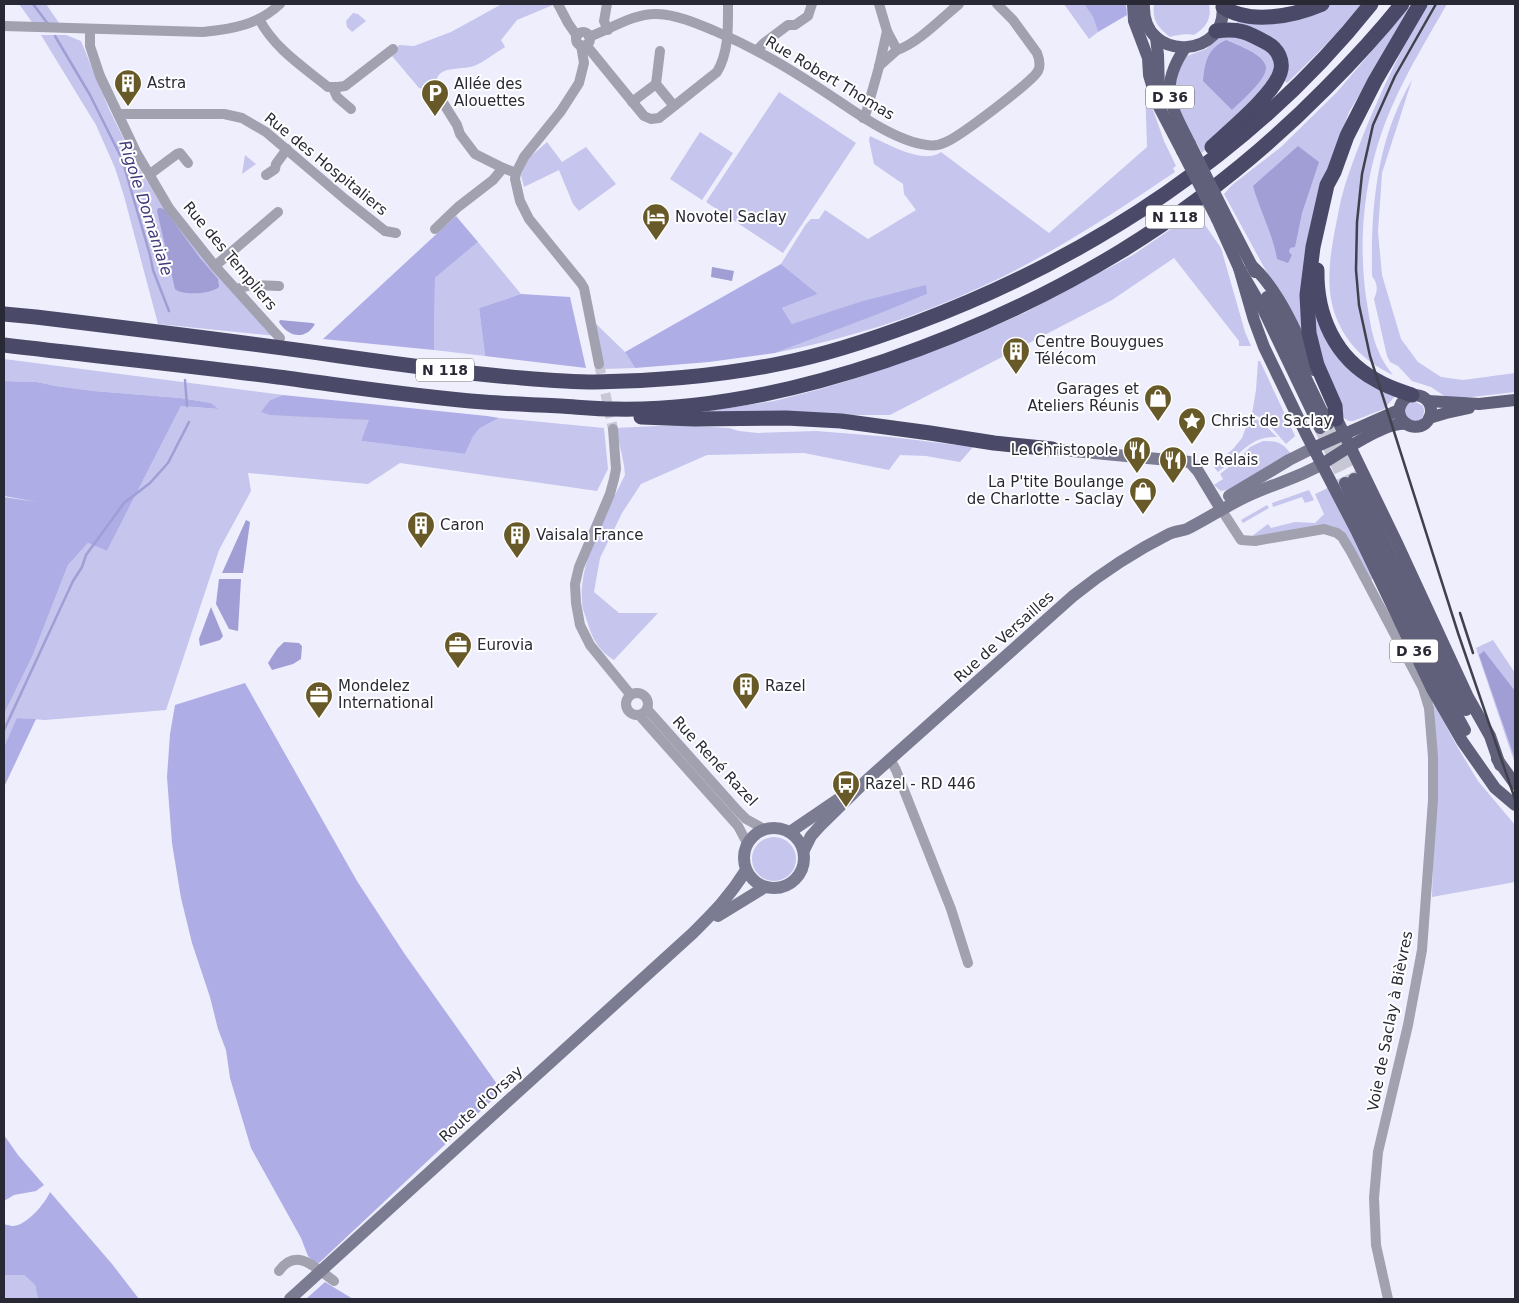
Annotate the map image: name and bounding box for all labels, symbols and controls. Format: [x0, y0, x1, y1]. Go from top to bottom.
street label: Rue Robert Thomas [762, 32, 898, 124]
building icon: Astra [113, 68, 143, 107]
place label: Astra [147, 74, 186, 92]
place label: Allée des Alouettes [454, 75, 525, 110]
parking icon: Allée des Alouettes [420, 78, 450, 117]
road number: D 36 [1146, 85, 1194, 108]
street label: Rue des Hospitaliers [261, 109, 391, 219]
water label: Rigole Domaniale [115, 138, 177, 278]
street label: Rue des Templiers [179, 198, 281, 314]
hotel icon: Novotel Saclay [641, 202, 671, 241]
road number: N 118 [1146, 206, 1204, 228]
place label: Novotel Saclay [675, 208, 787, 226]
place label: Centre Bouygues Télécom [1034, 333, 1164, 368]
building icon: Centre Bouygues Télécom [1001, 336, 1031, 375]
road number: N 118 [416, 358, 474, 382]
place label: Garages et Ateliers Réunis [1028, 380, 1139, 415]
shop icon: Garages et Ateliers Réunis [1143, 383, 1173, 422]
place icon: Christ de Saclay [1177, 406, 1207, 445]
place label: Christ de Saclay [1211, 412, 1333, 430]
restaurant icon: Le Christopole [1122, 435, 1152, 474]
place label: Le Christopole [1011, 441, 1118, 459]
restaurant icon: Le Relais [1158, 445, 1188, 484]
place label: Le Relais [1192, 451, 1259, 469]
place label: La P'tite Boulange de Charlotte - Saclay [967, 473, 1124, 508]
shop icon: La P'tite Boulange de Charlotte - Saclay [1128, 476, 1158, 515]
building icon: Caron [406, 510, 436, 549]
place label: Caron [440, 516, 484, 534]
building icon: Vaisala France [502, 520, 532, 559]
place label: Vaisala France [536, 526, 643, 544]
street label: Rue de Versailles [950, 587, 1058, 686]
office icon: Eurovia [443, 630, 473, 669]
place label: Eurovia [477, 636, 533, 654]
road number: D 36 [1390, 640, 1438, 662]
building icon: Razel [731, 671, 761, 710]
place label: Mondelez International [338, 677, 434, 712]
place label: Razel [765, 677, 806, 695]
office icon: Mondelez International [304, 680, 334, 719]
street label: Rue René Razel [669, 712, 761, 810]
bus stop icon: Razel - RD 446 [831, 769, 861, 808]
place label: Razel - RD 446 [865, 775, 976, 793]
street label: Voie de Saclay à Bièvres [1364, 929, 1416, 1113]
street label: Route d'Orsay [436, 1062, 526, 1146]

